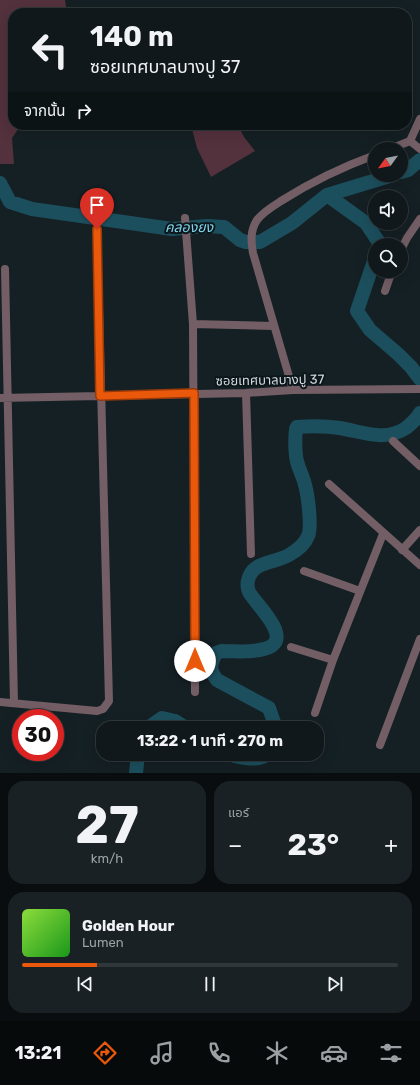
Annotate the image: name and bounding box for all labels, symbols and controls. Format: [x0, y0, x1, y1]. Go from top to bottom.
text: 140 m [90, 20, 174, 53]
icon: left [24, 24, 76, 76]
text: ซอยเทศบาลบางปู 37 [90, 56, 240, 78]
icon: right [73, 100, 95, 122]
text: จากนั้น [24, 102, 65, 120]
north arrow [368, 142, 408, 182]
map controls [368, 142, 408, 278]
pin [80, 188, 114, 229]
button: sound [368, 190, 408, 230]
icon: arrive [86, 194, 108, 216]
water label: คลองยง [165, 219, 214, 236]
button: search [368, 238, 408, 278]
street label: ซอยเทศบาลบางปู 37 [216, 372, 325, 388]
position arrow [174, 640, 216, 682]
speed limit sign: 30 [12, 709, 64, 761]
text: 13:22 · 1 นาที · 270 m [137, 732, 283, 750]
text: 27 [75, 794, 139, 856]
text: แอร์ [228, 805, 249, 820]
text: 23° [287, 827, 339, 863]
text: − [228, 832, 242, 859]
text: + [384, 832, 398, 859]
text: km/h [91, 851, 123, 866]
text: Golden Hour [82, 917, 174, 935]
text: Lumen [82, 935, 124, 950]
icon: previous [74, 973, 96, 995]
icon: pause [199, 973, 221, 995]
icon: next [324, 973, 346, 995]
icon: directions [91, 1039, 119, 1067]
icon: music [148, 1039, 176, 1067]
icon: phone [205, 1039, 233, 1067]
icon: climate [263, 1039, 291, 1067]
icon: car [320, 1039, 348, 1067]
icon: filters [377, 1039, 405, 1067]
text: 13:21 [15, 1042, 61, 1064]

